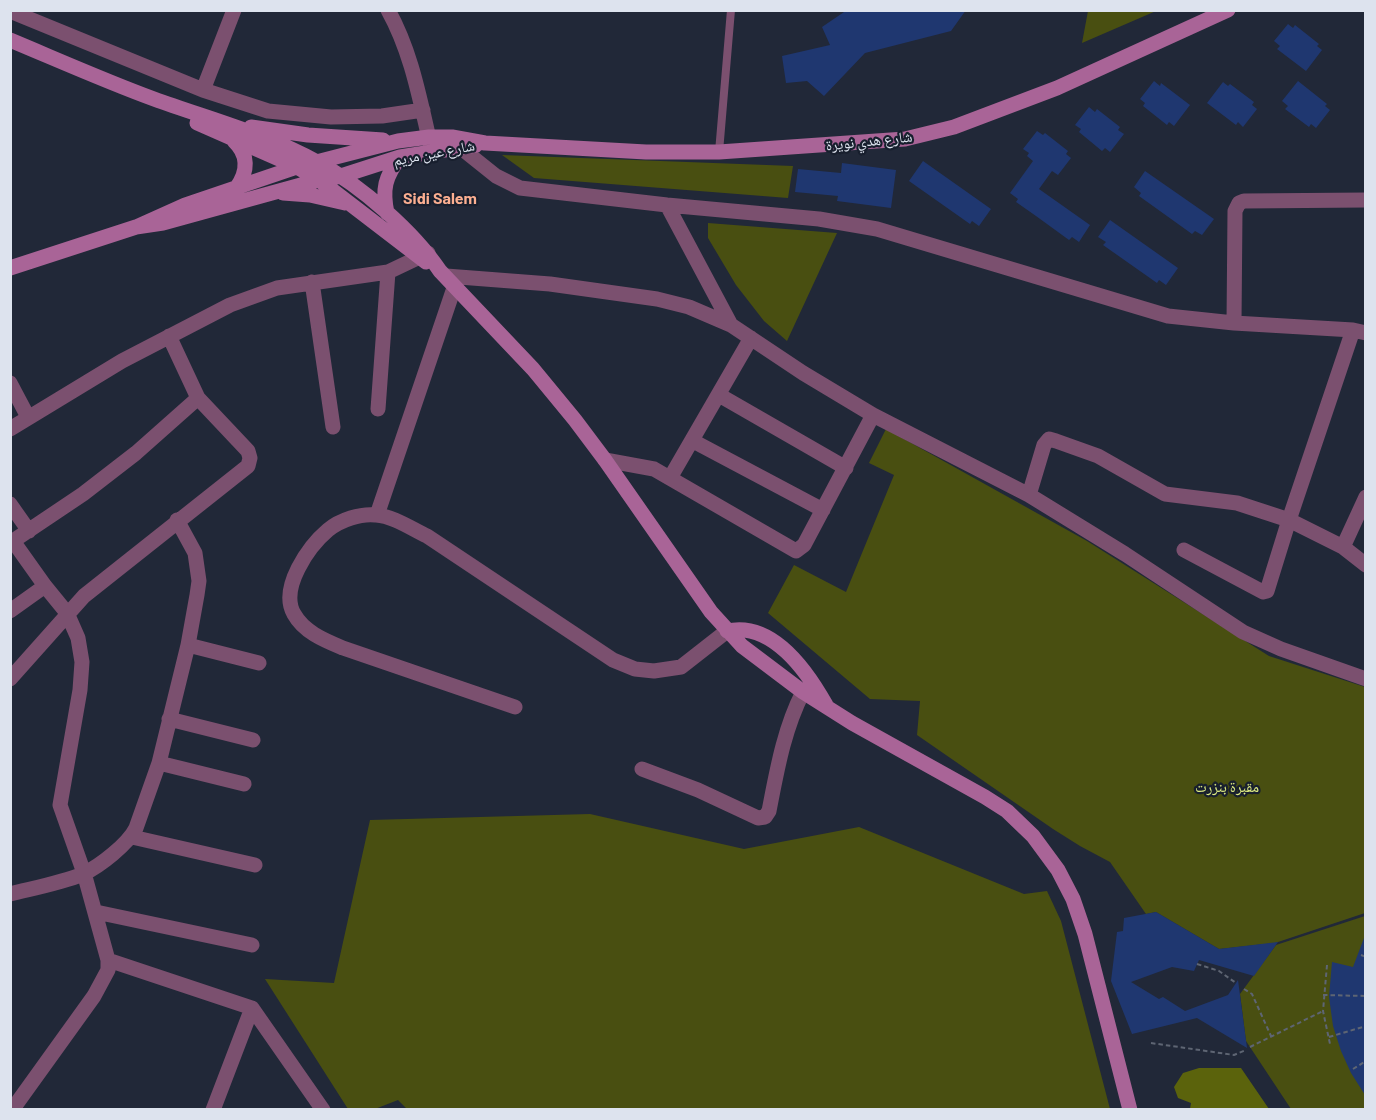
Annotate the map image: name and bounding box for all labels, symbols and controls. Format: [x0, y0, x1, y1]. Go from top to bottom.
street label: شارع هدي نويرة [825, 128, 913, 154]
street label: شارع عين مريم [392, 136, 476, 170]
district label: Sidi Salem [403, 189, 477, 209]
park label: مقبرة بنزرت [1195, 778, 1259, 796]

